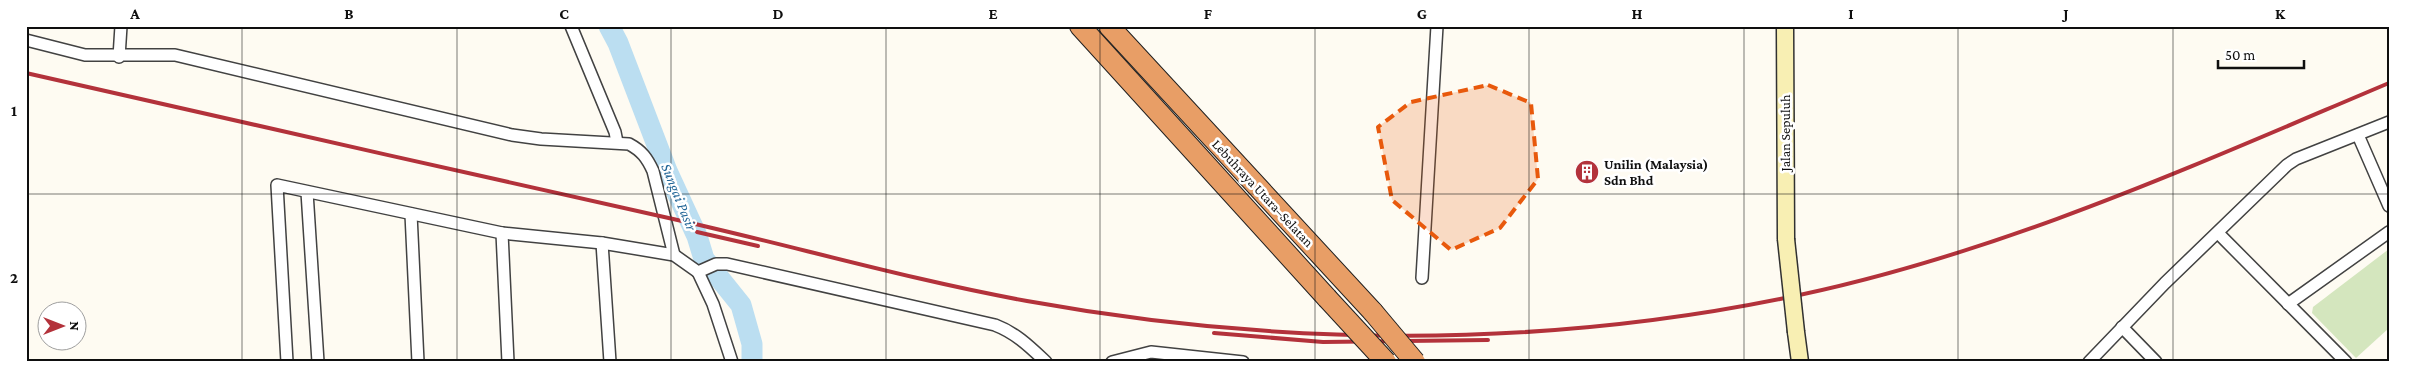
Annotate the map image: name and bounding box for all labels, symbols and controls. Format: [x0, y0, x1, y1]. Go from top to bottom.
text: A [129, 5, 140, 22]
text: B [344, 5, 354, 22]
text: C [559, 5, 569, 22]
text: D [772, 5, 784, 22]
text: E [988, 5, 998, 22]
text: F [1204, 5, 1213, 22]
text: G [1417, 5, 1427, 22]
text: H [1632, 5, 1643, 22]
text: I [1848, 5, 1854, 22]
text: J [2061, 5, 2069, 22]
text: K [2275, 5, 2286, 22]
scale bar [2218, 38, 2304, 70]
text: 50 m [2225, 47, 2255, 63]
street label: Jalan Sepuluh [1777, 94, 1793, 174]
text: 1 [11, 102, 17, 119]
street label: Lebuhraya Utara–Selatan [1209, 136, 1317, 250]
place label: Unilin (Malaysia) Sdn Bhd [1604, 156, 1708, 188]
building icon: Unilin (Malaysia) Sdn Bhd [1574, 159, 1600, 185]
water label: Sungai Pasir [657, 161, 700, 234]
text: 2 [10, 269, 18, 286]
north arrow [38, 300, 88, 350]
text: N [67, 321, 83, 331]

